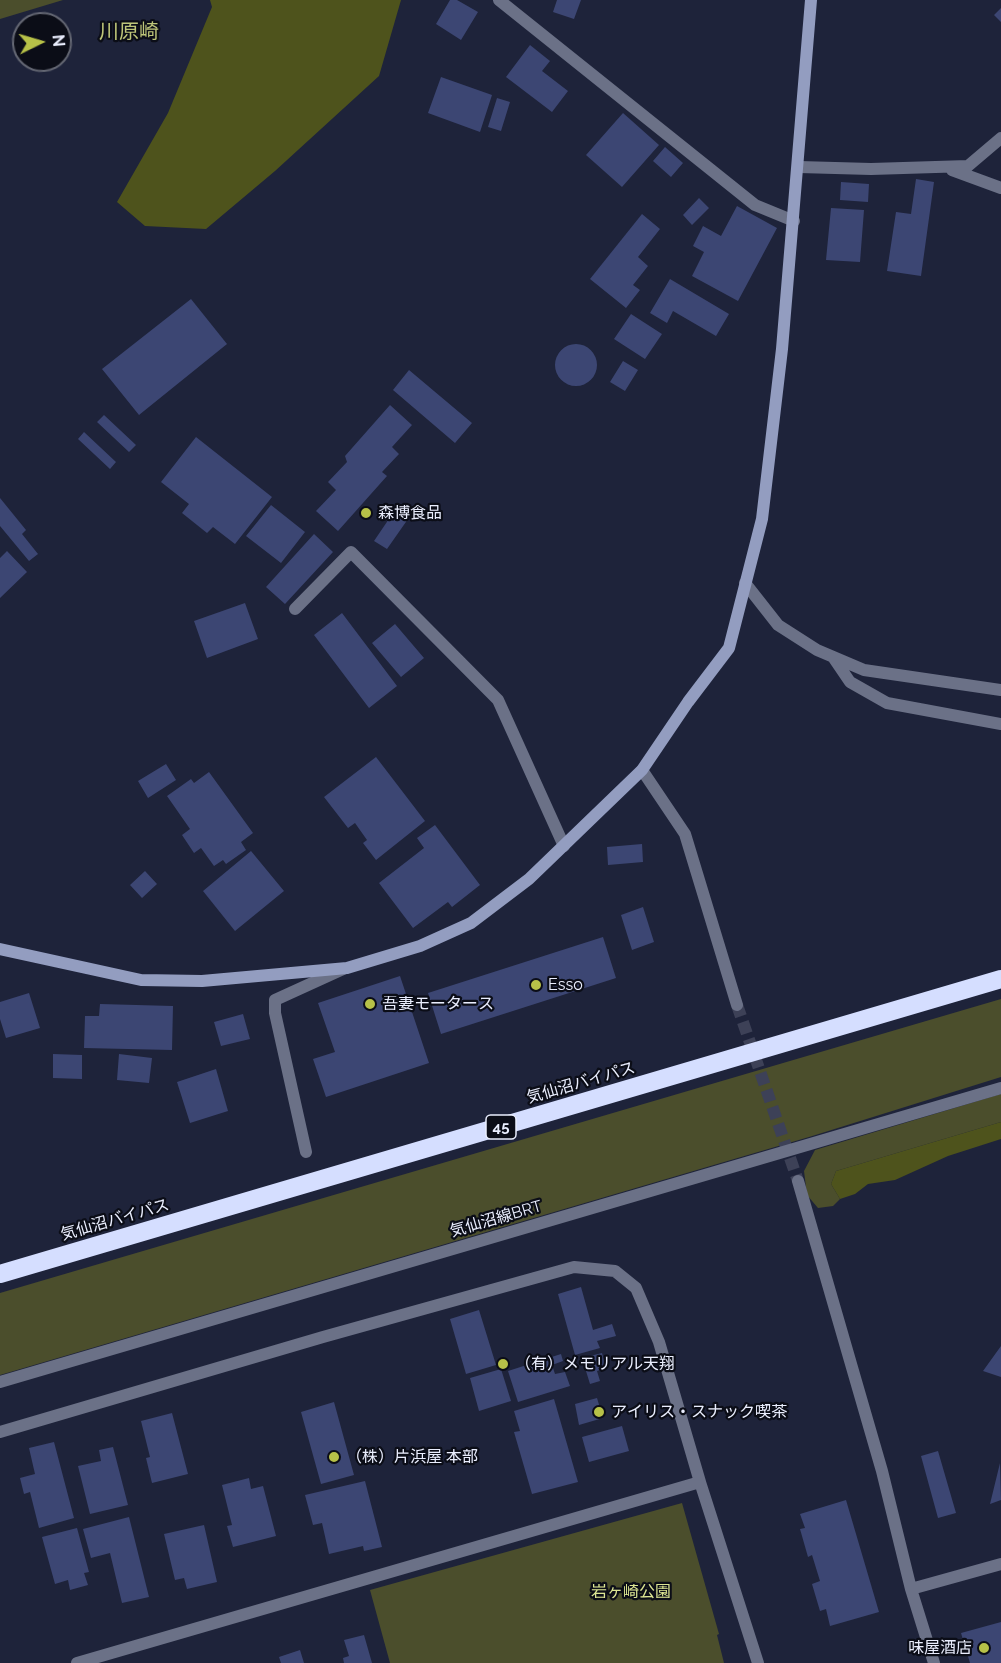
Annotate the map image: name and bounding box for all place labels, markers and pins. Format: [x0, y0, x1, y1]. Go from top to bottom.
place label: 森博食品 [378, 503, 442, 523]
marker: 森博食品 [359, 506, 373, 520]
place label: Esso [548, 975, 583, 995]
marker: Esso [529, 978, 543, 992]
place label: 吾妻モータース [382, 994, 494, 1014]
marker: 吾妻モータース [363, 997, 377, 1011]
place label: （有）メモリアル天翔 [515, 1354, 675, 1374]
marker: （有）メモリアル天翔 [496, 1357, 510, 1371]
place label: アイリス・スナック喫茶 [611, 1402, 787, 1422]
marker: アイリス・スナック喫茶 [592, 1405, 606, 1419]
place label: （株）片浜屋 本部 [346, 1447, 478, 1467]
marker: （株）片浜屋 本部 [327, 1450, 341, 1464]
place label: 味屋酒店 [908, 1638, 972, 1658]
marker: 味屋酒店 [977, 1641, 991, 1655]

